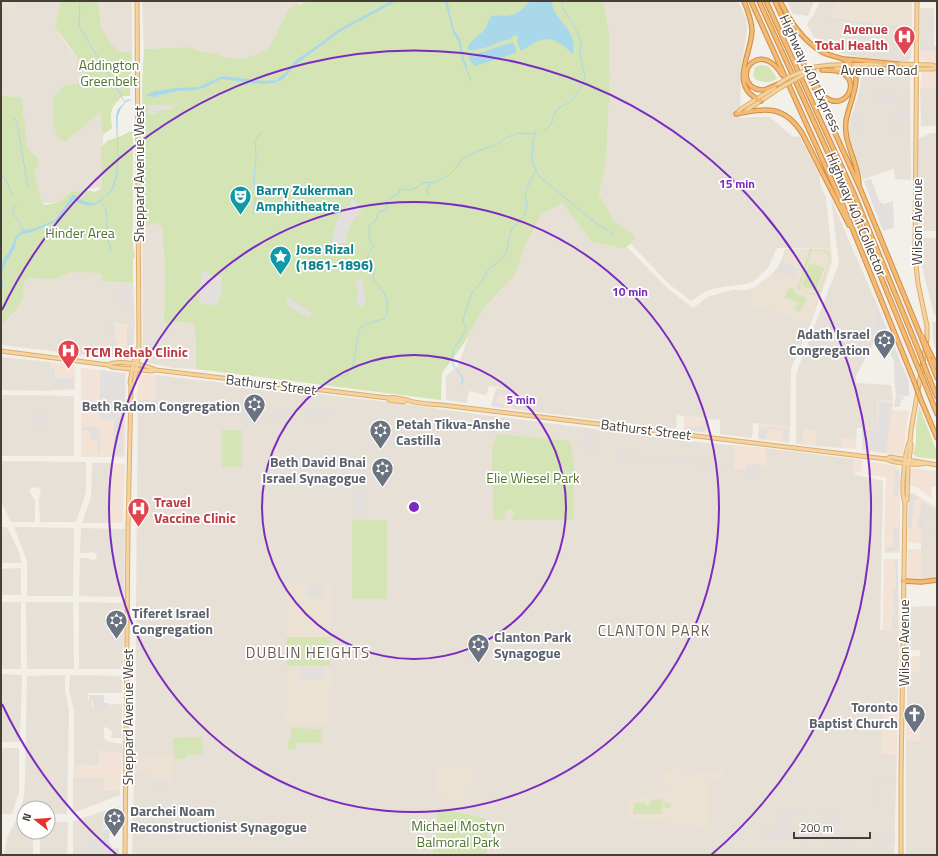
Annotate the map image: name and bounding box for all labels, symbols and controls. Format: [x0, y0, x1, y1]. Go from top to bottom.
street label: Highway 401 Express [775, 11, 847, 135]
place label: Avenue Total Health [815, 18, 888, 55]
hospital icon: Avenue Total Health [891, 23, 917, 56]
park label: Addington Greenbelt [79, 54, 139, 91]
street label: Avenue Road [840, 59, 918, 80]
street label: Sheppard Avenue West [128, 106, 149, 242]
street label: Highway 401 Collector [821, 149, 893, 279]
text: 15 min [719, 174, 755, 193]
place label: Barry Zukerman Amphitheatre [256, 179, 353, 216]
street label: Wilson Avenue [906, 179, 927, 266]
theatre icon: Barry Zukerman Amphitheatre [227, 184, 253, 217]
park label: Hinder Area [45, 222, 115, 243]
place label: Jose Rizal (1861-1896) [296, 238, 373, 275]
place icon: Jose Rizal (1861-1896) [267, 243, 293, 276]
text: 10 min [612, 282, 648, 301]
place label: Adath Israel Congregation [789, 323, 870, 360]
synagogue icon: Adath Israel Congregation [872, 328, 898, 361]
hospital icon: TCM Rehab Clinic [55, 338, 81, 371]
place label: TCM Rehab Clinic [84, 341, 188, 362]
street label: Bathurst Street [225, 368, 317, 400]
text: 5 min [506, 390, 536, 409]
synagogue icon: Beth Radom Congregation [242, 392, 268, 425]
place label: Beth Radom Congregation [82, 395, 240, 416]
place label: Petah Tikva-Anshe Castilla [396, 413, 510, 450]
street label: Bathurst Street [600, 413, 692, 445]
synagogue icon: Petah Tikva-Anshe Castilla [367, 418, 393, 451]
place label: Beth David Bnai Israel Synagogue [262, 451, 366, 488]
synagogue icon: Beth David Bnai Israel Synagogue [369, 456, 395, 489]
park label: Elie Wiesel Park [486, 467, 580, 488]
place label: Travel Vaccine Clinic [154, 491, 236, 528]
hospital icon: Travel Vaccine Clinic [125, 496, 151, 529]
centre of rings [407, 500, 421, 514]
street label: Wilson Avenue [893, 600, 914, 687]
place label: Tiferet Israel Congregation [132, 602, 213, 639]
synagogue icon: Tiferet Israel Congregation [103, 607, 129, 640]
district label: CLANTON PARK [598, 619, 710, 642]
place label: Clanton Park Synagogue [494, 626, 572, 663]
synagogue icon: Clanton Park Synagogue [465, 631, 491, 664]
district label: DUBLIN HEIGHTS [246, 641, 370, 664]
street label: Sheppard Avenue West [117, 649, 138, 785]
place label: Toronto Baptist Church [809, 696, 898, 733]
church icon: Toronto Baptist Church [901, 701, 927, 734]
north arrow [16, 800, 56, 840]
place label: Darchei Noam Reconstructionist Synagogue [130, 800, 307, 837]
synagogue icon: Darchei Noam Reconstructionist Synagogue [102, 805, 128, 838]
text: N [18, 811, 35, 823]
scale bar [794, 814, 870, 840]
park label: Michael Mostyn Balmoral Park [411, 815, 505, 852]
text: 200 m [800, 818, 833, 837]

